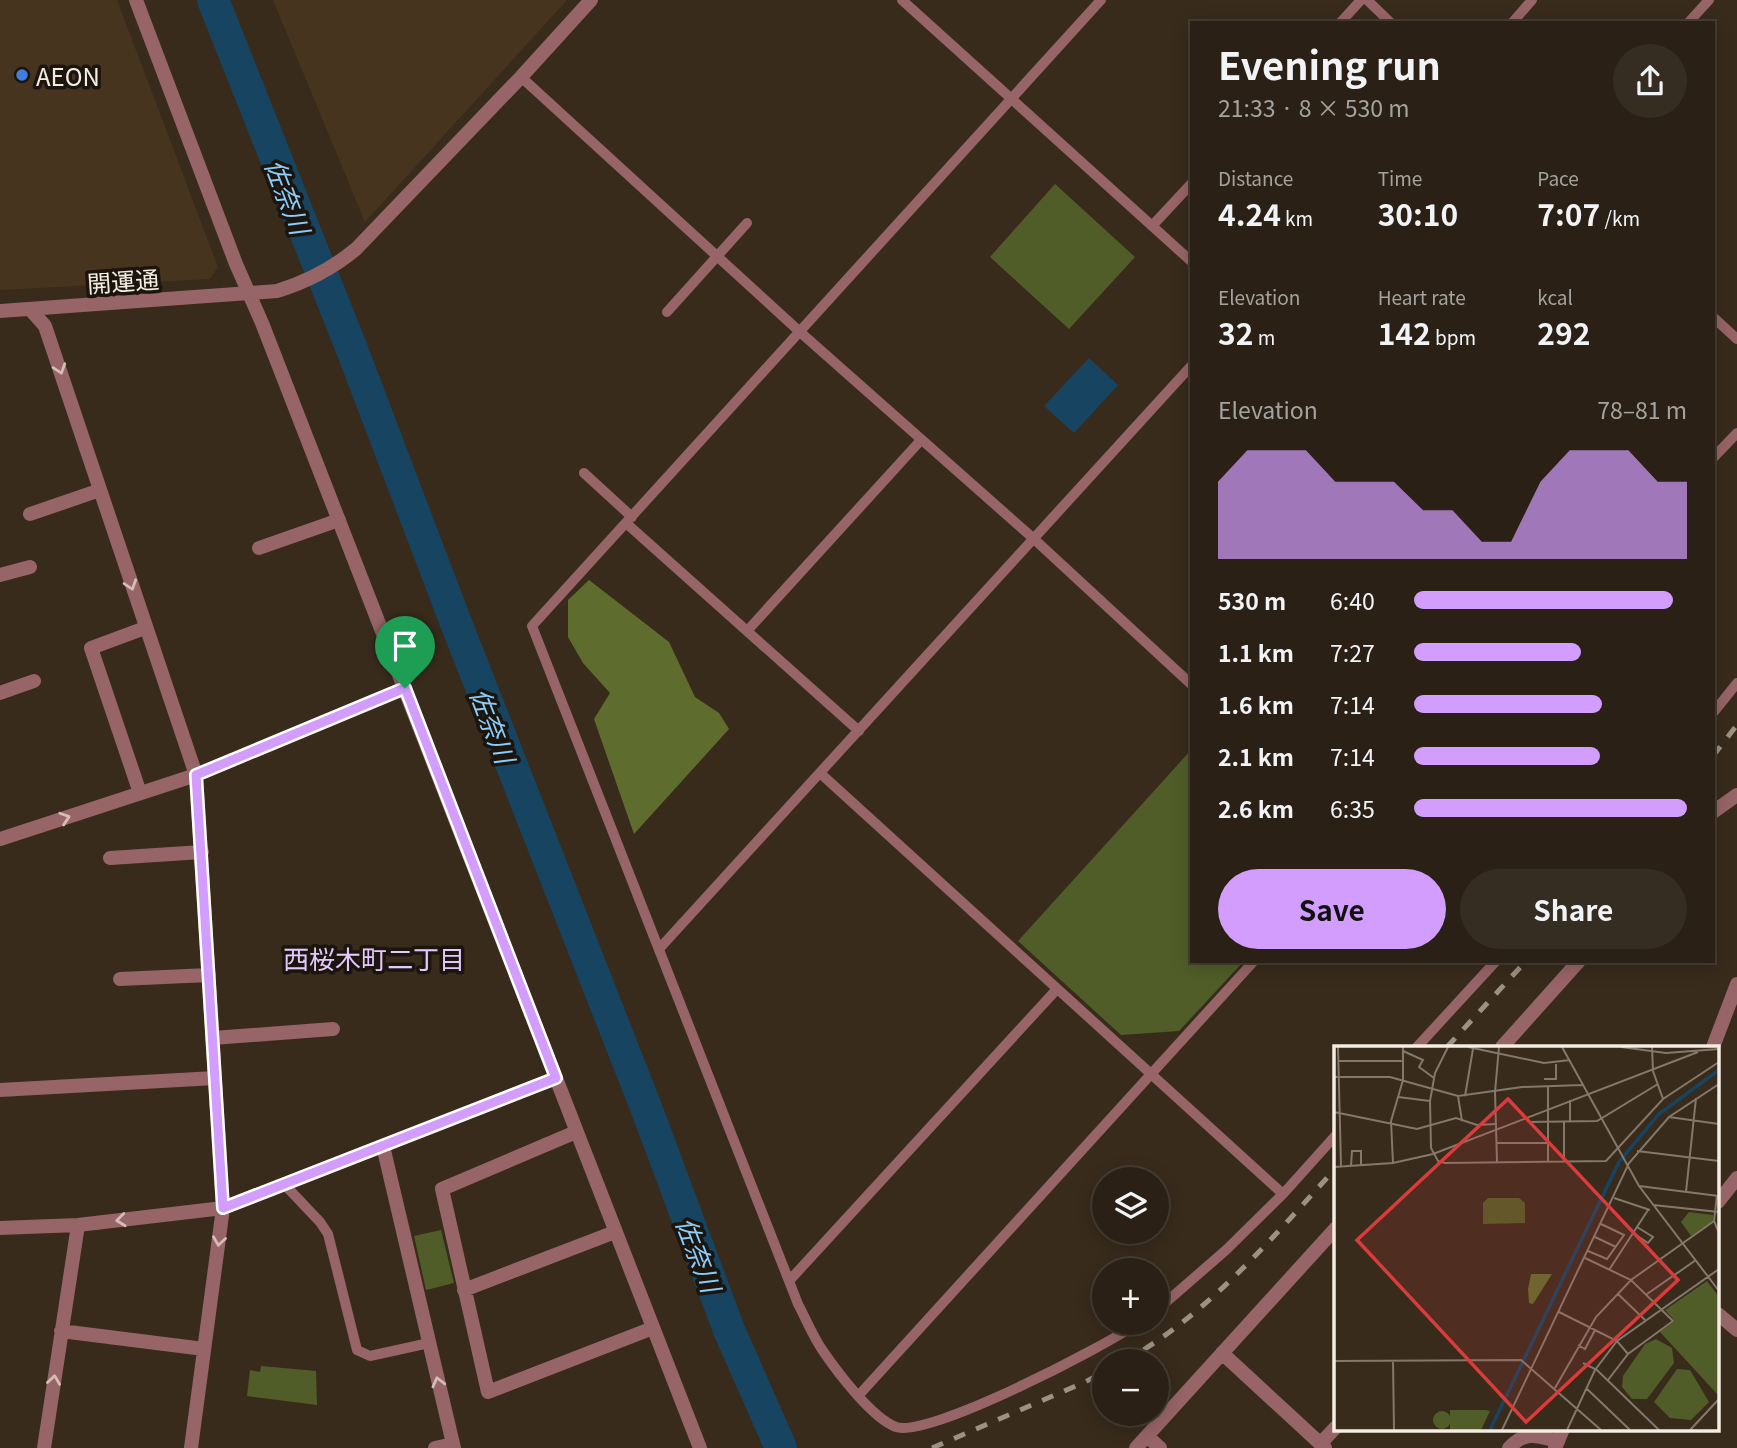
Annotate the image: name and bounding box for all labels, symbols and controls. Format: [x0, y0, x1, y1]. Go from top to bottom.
text: Evening run [1218, 36, 1441, 91]
button: share [1613, 44, 1687, 118]
place label: AEON [36, 58, 100, 93]
marker: AEON [14, 67, 30, 83]
text: 21:33 · 8 × 530 m [1218, 90, 1409, 124]
water label: 佐奈川 [258, 153, 321, 242]
text: Distance [1218, 164, 1293, 191]
text: Time [1378, 164, 1422, 191]
text: Pace [1537, 164, 1579, 191]
text: 4.24 [1218, 191, 1281, 235]
text: 30:10 [1378, 191, 1458, 235]
text: 7:07 [1537, 191, 1600, 235]
text: km [1281, 204, 1313, 231]
text: /km [1600, 204, 1640, 231]
street label: 開運通 [86, 260, 160, 300]
text: Elevation [1218, 283, 1300, 310]
text: Heart rate [1378, 283, 1466, 310]
text: kcal [1537, 283, 1573, 310]
text: 32 [1218, 310, 1253, 354]
text: 142 [1378, 310, 1431, 354]
text: 292 [1537, 310, 1590, 354]
text: m [1253, 323, 1275, 350]
text: bpm [1431, 323, 1476, 350]
one-way arrow [51, 363, 66, 375]
text: Elevation [1218, 392, 1318, 426]
text: 78–81 m [1597, 392, 1687, 426]
one-way arrow [123, 578, 137, 591]
text: 530 m [1218, 583, 1286, 617]
text: 6:40 [1330, 583, 1375, 617]
pin [375, 616, 435, 688]
icon: arrive [386, 627, 424, 665]
text: 1.1 km [1218, 635, 1294, 669]
text: 7:27 [1330, 635, 1375, 669]
water label: 佐奈川 [463, 682, 526, 771]
text: 1.6 km [1218, 687, 1294, 721]
text: 7:14 [1330, 687, 1375, 721]
text: 2.1 km [1218, 739, 1294, 773]
text: 7:14 [1330, 739, 1375, 773]
text: 2.6 km [1218, 791, 1294, 825]
text: 6:35 [1330, 791, 1375, 825]
one-way arrow [58, 812, 71, 826]
button: Save [1218, 869, 1446, 949]
button: Share [1460, 869, 1687, 949]
district label: 西桜木町二丁目 [283, 939, 465, 976]
inset map [1334, 1046, 1720, 1430]
map controls [1092, 1167, 1169, 1426]
button: layers [1092, 1167, 1169, 1244]
water label: 佐奈川 [669, 1211, 732, 1300]
one-way arrow [115, 1212, 127, 1227]
one-way arrow [212, 1236, 227, 1247]
button: + [1092, 1258, 1169, 1335]
button: − [1092, 1349, 1169, 1426]
one-way arrow [46, 1375, 61, 1386]
one-way arrow [432, 1376, 446, 1388]

